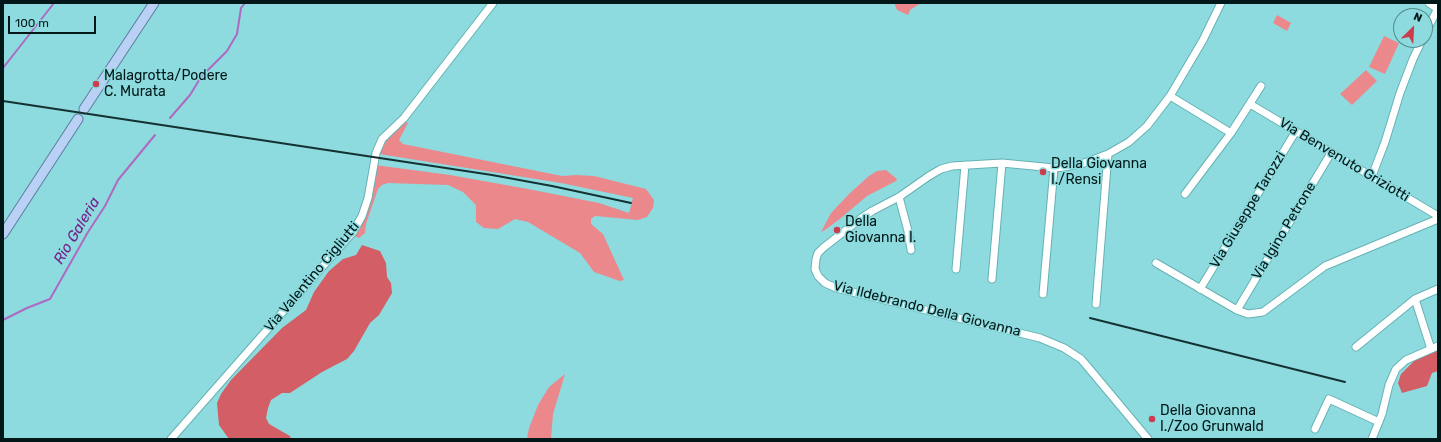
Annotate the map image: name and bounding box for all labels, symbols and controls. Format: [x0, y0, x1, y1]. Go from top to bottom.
scale bar [10, 8, 98, 34]
north arrow [1393, 8, 1433, 48]
text: N [1411, 10, 1424, 25]
text: 100 m [15, 16, 49, 30]
place label: Malagrotta/Podere C. Murata [104, 68, 228, 100]
marker: Malagrotta/Podere C. Murata [91, 79, 101, 89]
street label: Via Benvenuto Griziotti [1276, 114, 1412, 206]
street label: Via Giuseppe Tarozzi [1206, 149, 1290, 271]
place label: Della Giovanna I./Rensi [1051, 156, 1147, 188]
marker: Della Giovanna I./Rensi [1038, 167, 1048, 177]
street label: Via Igino Petrone [1248, 179, 1320, 283]
water label: Rio Galeria [50, 194, 104, 268]
place label: Della Giovanna I. [845, 214, 916, 246]
street label: Via Valentino Cigliutti [261, 218, 363, 336]
marker: Della Giovanna I. [832, 225, 842, 235]
street label: Via Ildebrando Della Giovanna [832, 278, 1022, 340]
place label: Della Giovanna I./Zoo Grunwald [1160, 403, 1264, 436]
marker: Della Giovanna I./Zoo Grunwald [1147, 414, 1157, 424]

